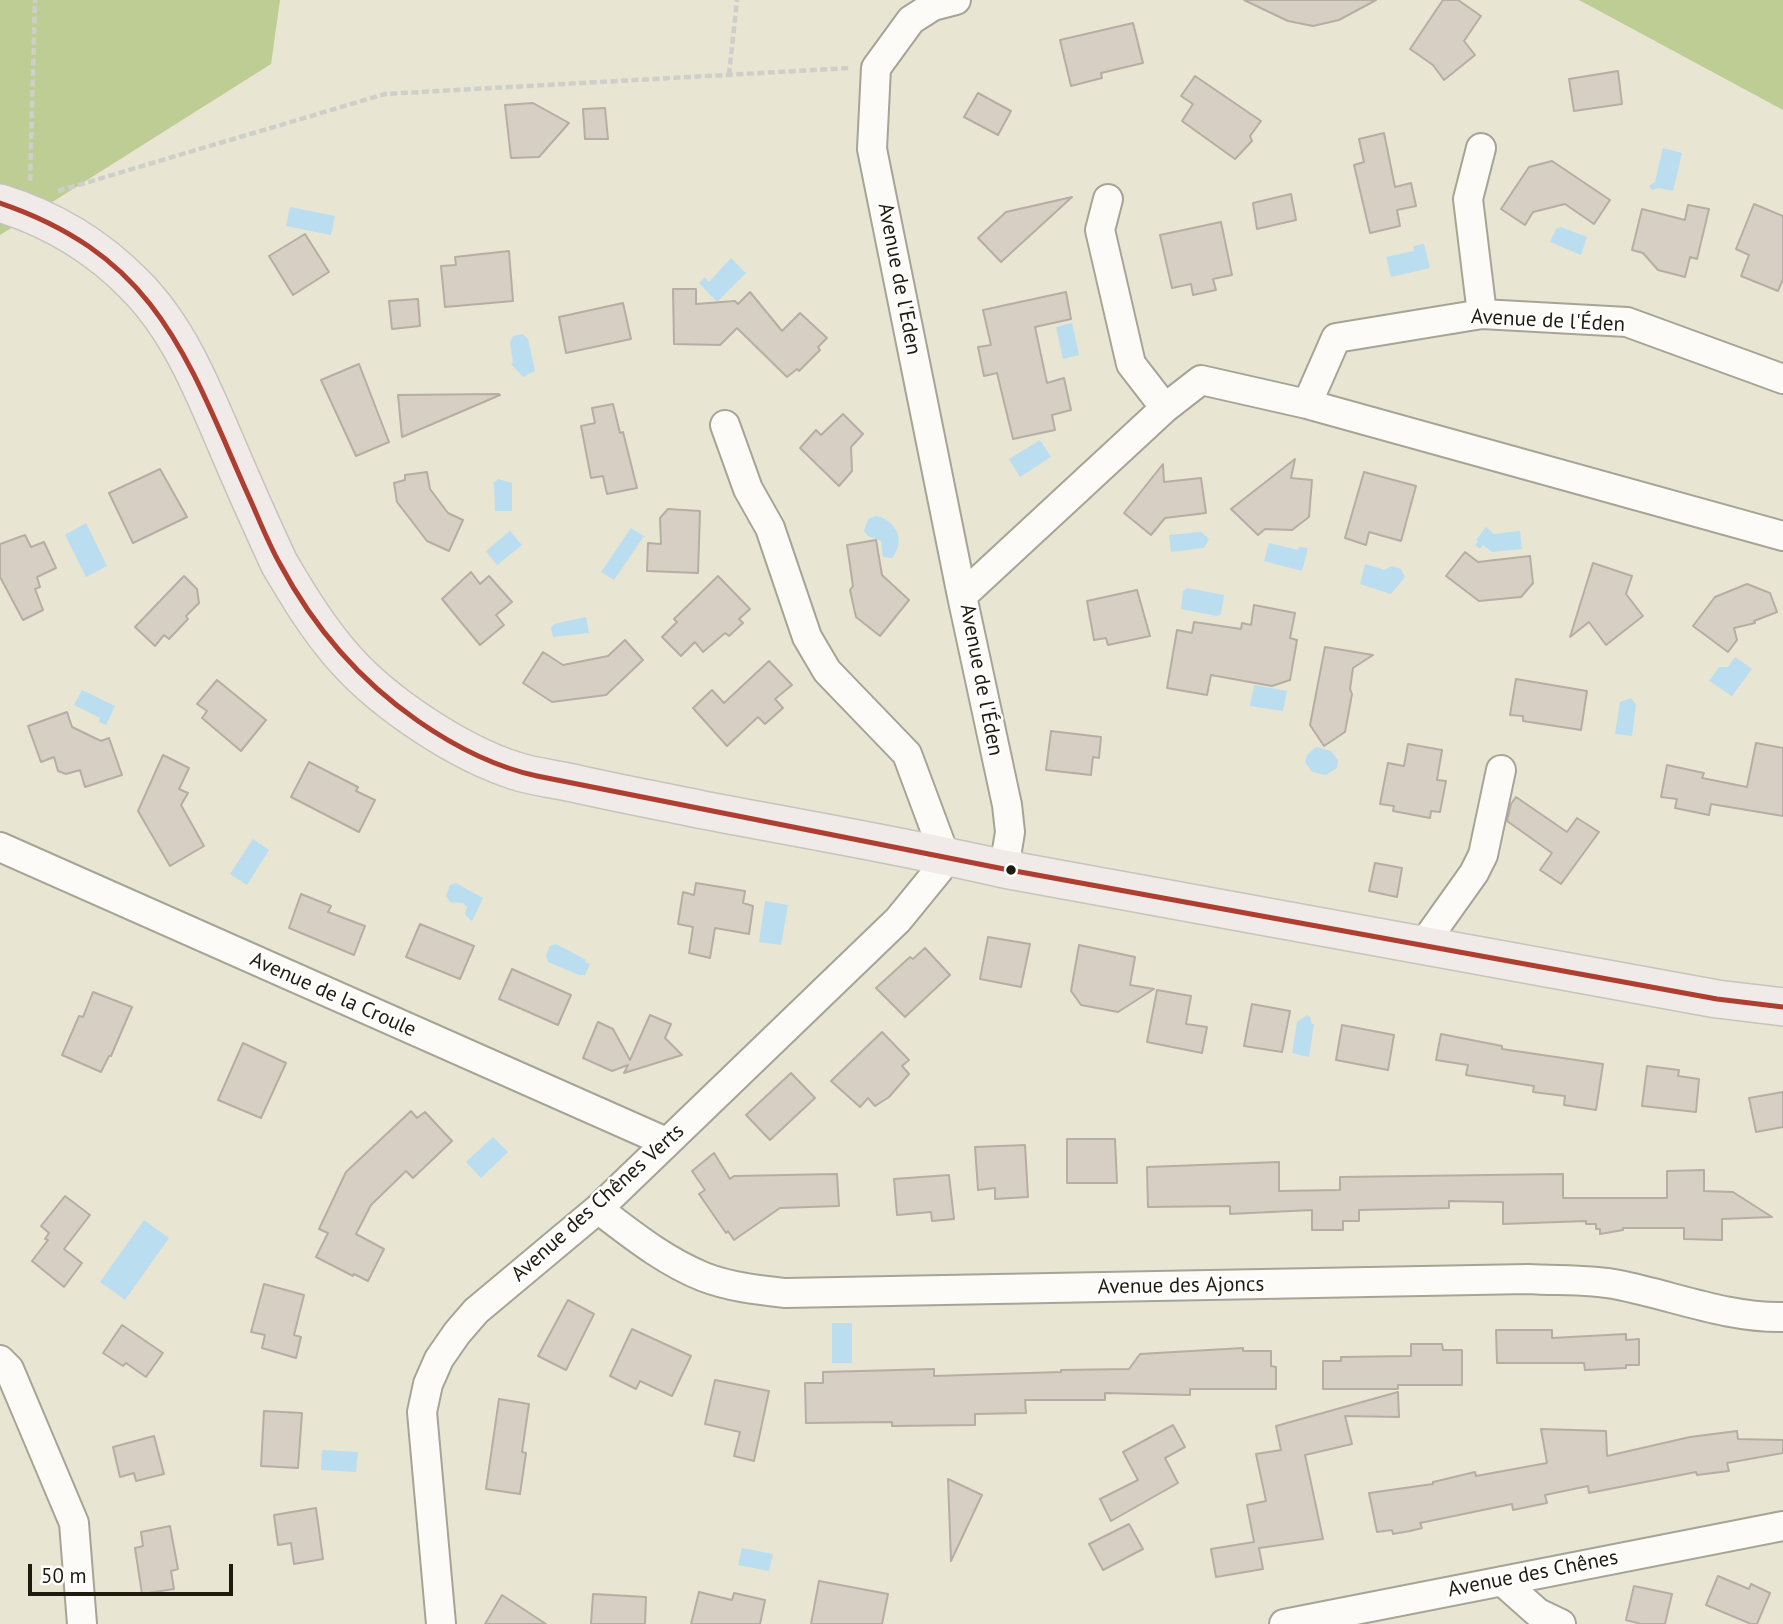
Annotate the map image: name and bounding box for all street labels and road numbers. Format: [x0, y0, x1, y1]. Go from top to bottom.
street label: Avenue de l'Eden [872, 201, 926, 357]
street label: Avenue de l'Éden [1470, 304, 1626, 338]
street label: Avenue de l'Éden [954, 602, 1008, 758]
street label: Avenue de la Croule [246, 947, 420, 1043]
street label: Avenue des Chênes Verts [507, 1119, 689, 1287]
street label: Avenue des Ajoncs [1098, 1272, 1264, 1300]
street label: Avenue des Chênes [1446, 1545, 1620, 1603]

